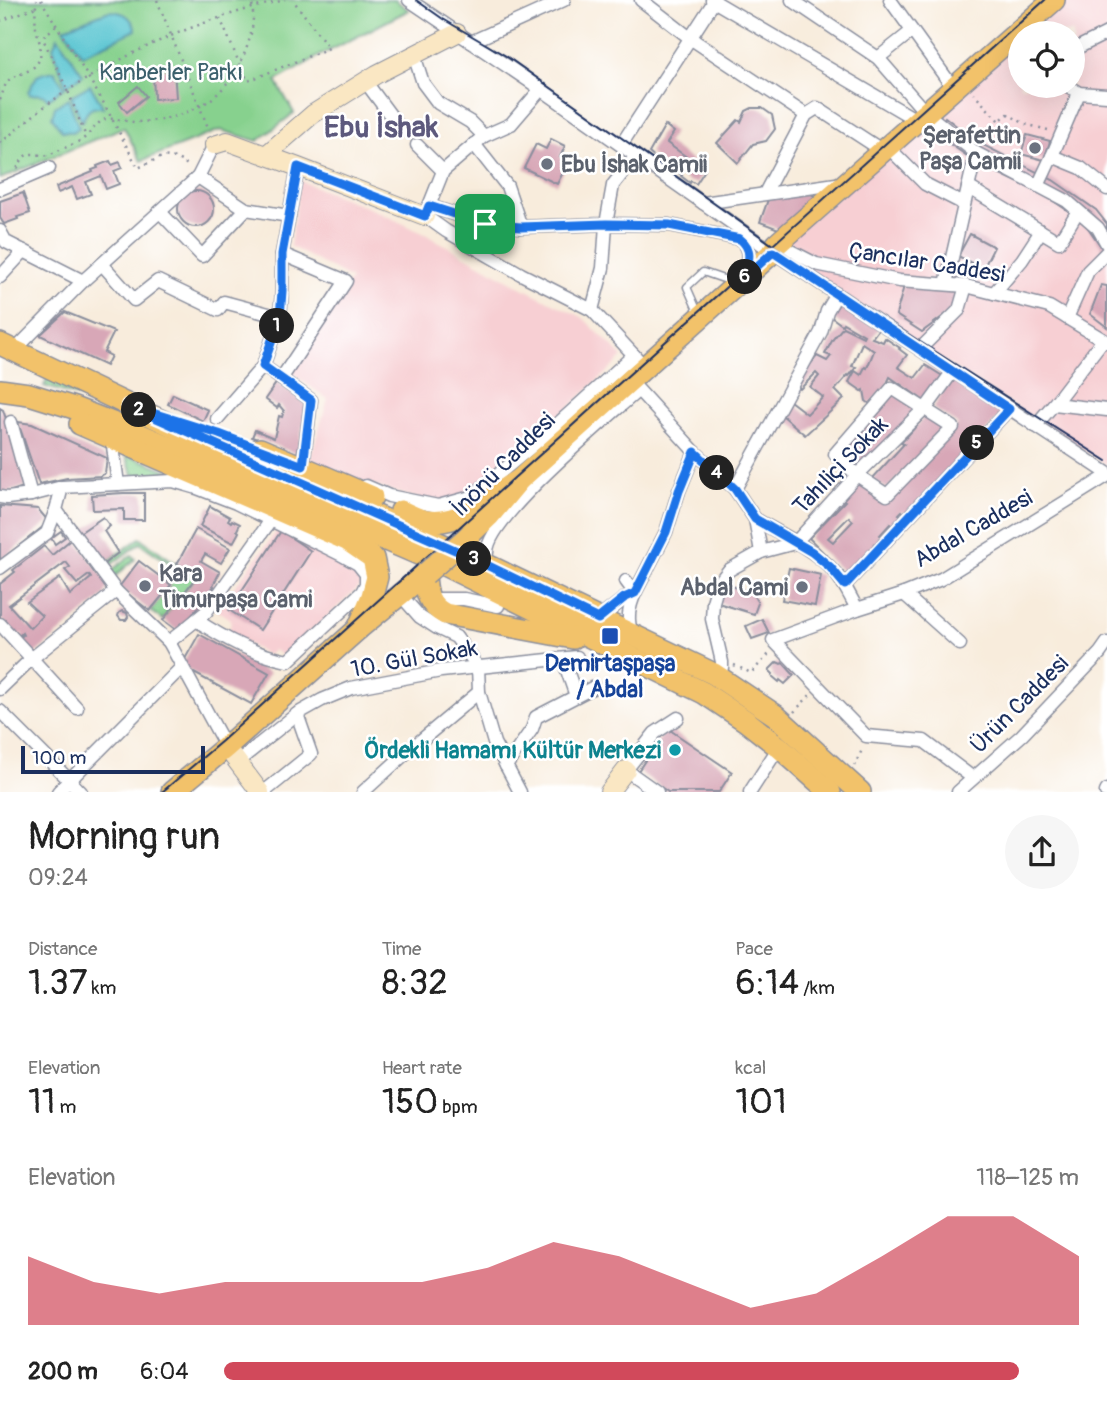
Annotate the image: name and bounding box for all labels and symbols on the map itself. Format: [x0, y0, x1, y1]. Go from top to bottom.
park label: Kanberler Parkı [99, 58, 243, 87]
district label: Ebu İshak [324, 109, 439, 146]
place label: Şerafettin Paşa Camii [919, 121, 1021, 176]
marker: Şerafettin Paşa Camii [1027, 140, 1043, 156]
place label: Ebu İshak Camii [561, 150, 707, 179]
marker: Ebu İshak Camii [539, 156, 555, 172]
pin [455, 194, 515, 254]
street label: Çancılar Caddesi [847, 236, 1007, 289]
pin: 6 [728, 260, 762, 294]
pin: 1 [260, 308, 294, 344]
pin: 2 [122, 392, 156, 428]
street label: İnönü Caddesi [445, 406, 561, 522]
street label: Tahıliçi Sokak [786, 410, 895, 520]
pin: 5 [960, 426, 995, 460]
pin: 4 [700, 456, 734, 490]
street label: Abdal Caddesi [909, 483, 1038, 574]
pin: 3 [456, 542, 491, 576]
place label: Kara Timurpaşa Cami [158, 559, 312, 614]
place label: Abdal Cami [680, 573, 788, 602]
marker: Kara Timurpaşa Cami [137, 578, 153, 594]
marker: Abdal Cami [794, 579, 810, 595]
marker: Demirtaşpaşa / Abdal [600, 626, 620, 646]
street label: 10. Gül Sokak [349, 633, 480, 684]
place label: Demirtaşpaşa / Abdal [544, 649, 676, 704]
street label: Ürün Caddesi [964, 649, 1075, 760]
place label: Ördekli Hamamı Kültür Merkezi [364, 736, 661, 765]
marker: Ördekli Hamamı Kültür Merkezi [667, 742, 683, 758]
scale bar [21, 743, 205, 774]

